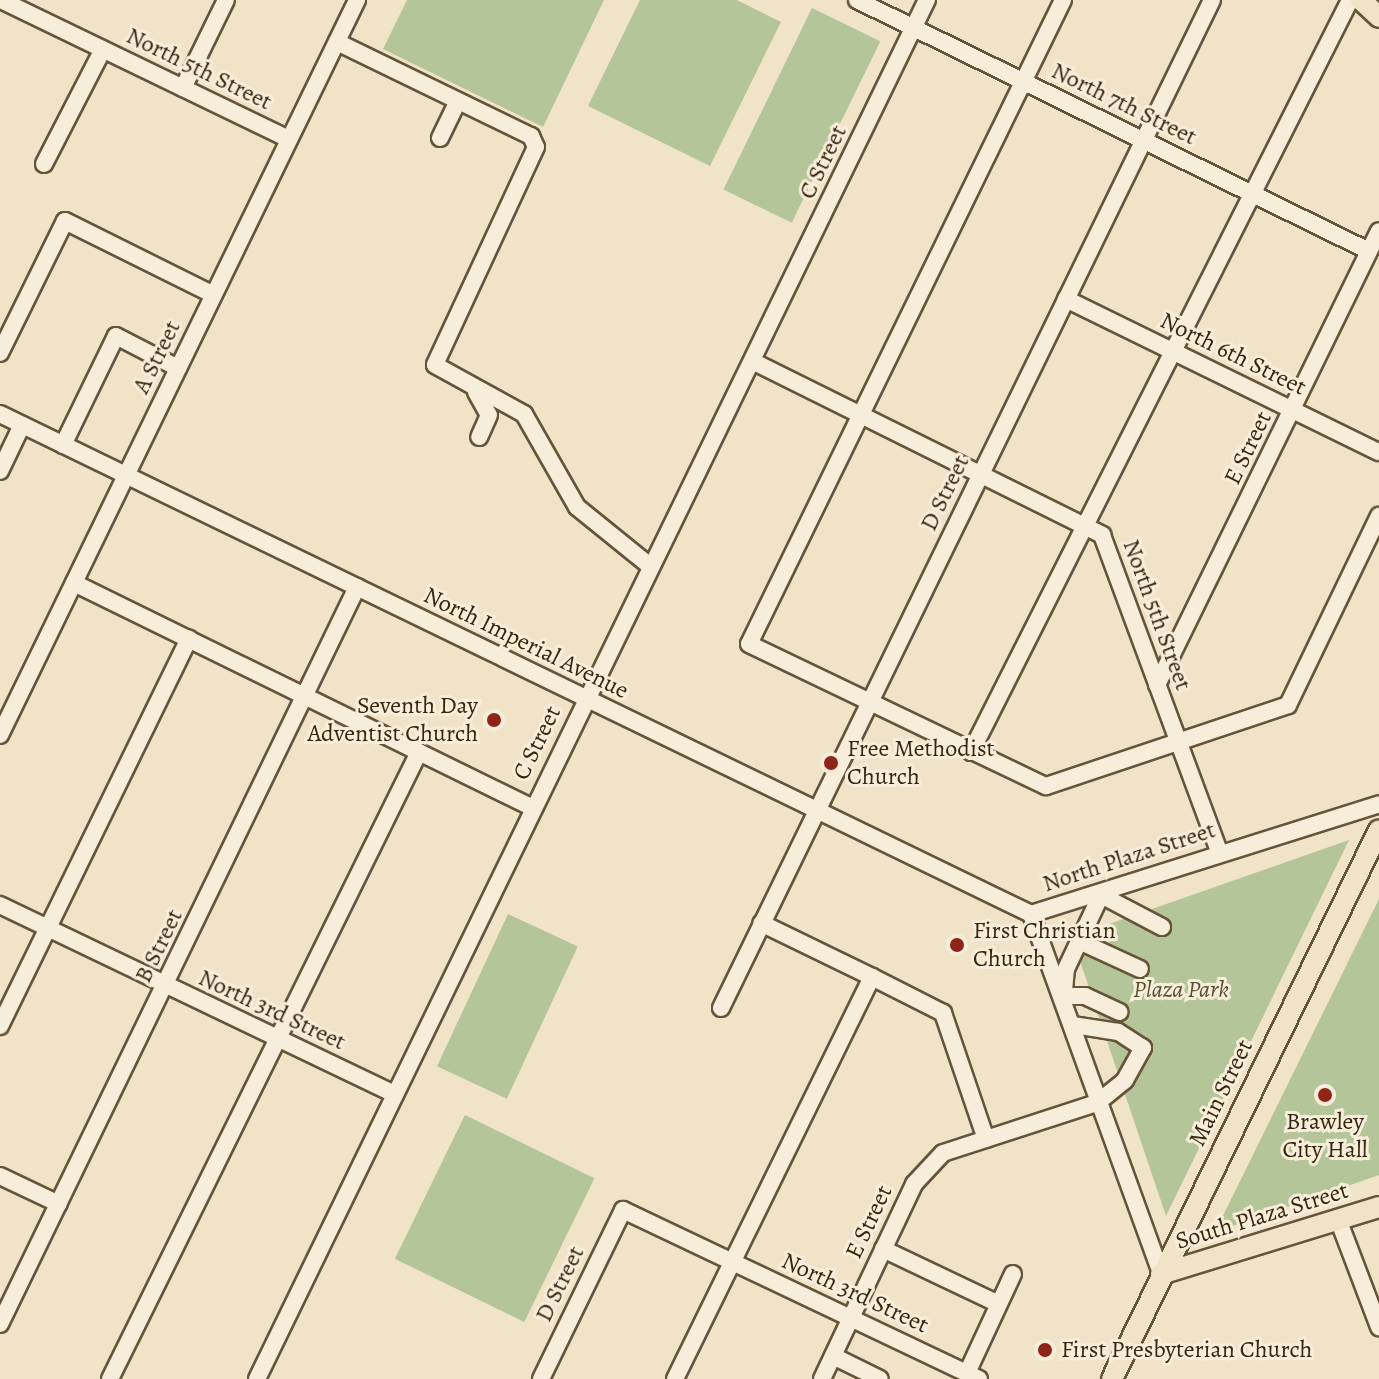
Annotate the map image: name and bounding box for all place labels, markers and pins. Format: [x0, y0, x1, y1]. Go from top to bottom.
place label: Seventh Day Adventist Church [307, 692, 478, 748]
marker: Seventh Day Adventist Church [485, 711, 503, 729]
place label: Free Methodist Church [847, 735, 995, 791]
marker: Free Methodist Church [822, 754, 840, 772]
place label: First Christian Church [973, 917, 1116, 973]
marker: First Christian Church [948, 936, 966, 954]
marker: Brawley City Hall [1316, 1086, 1334, 1104]
place label: Brawley City Hall [1282, 1108, 1368, 1164]
place label: First Presbyterian Church [1061, 1336, 1312, 1364]
marker: First Presbyterian Church [1036, 1341, 1054, 1359]

